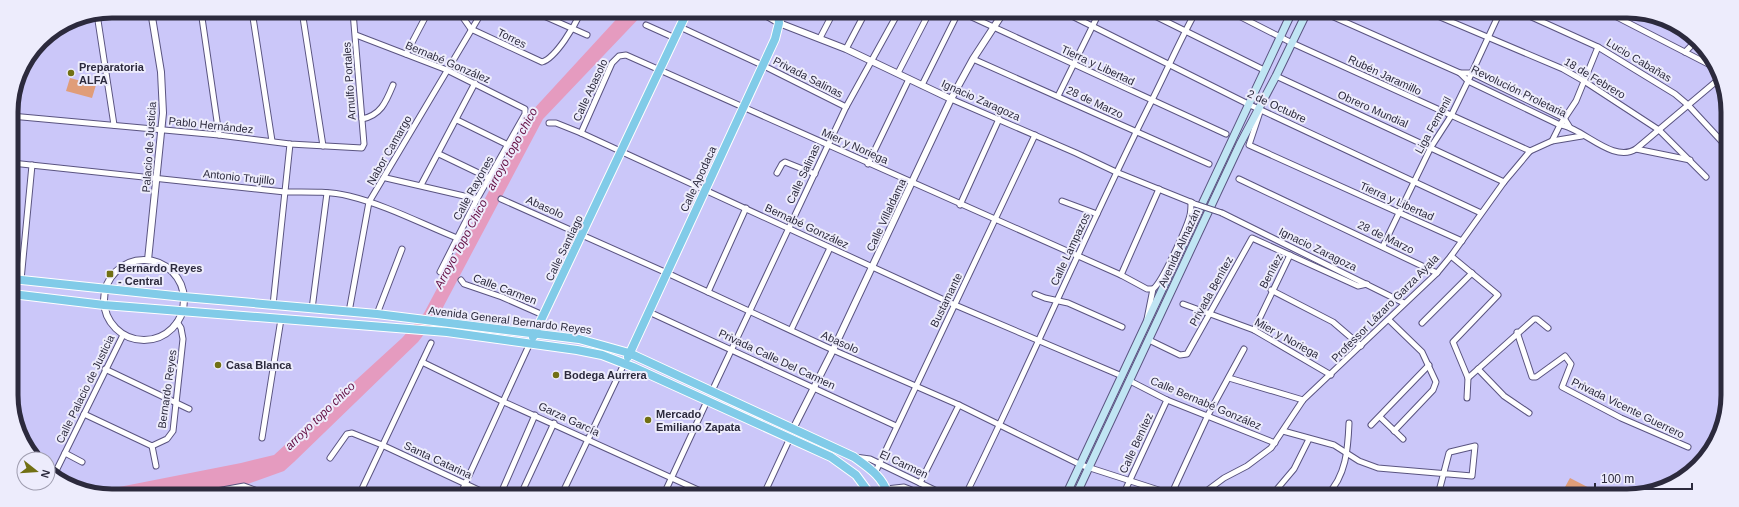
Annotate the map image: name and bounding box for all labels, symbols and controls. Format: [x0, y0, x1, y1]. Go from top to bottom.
street label: Torres [496, 26, 529, 50]
street label: Lucio Cabañas [1604, 36, 1674, 84]
street label: Bernabé González [404, 39, 492, 85]
street label: Arnulfo Portales [340, 41, 358, 120]
street label: Tierra y Libertad [1059, 43, 1137, 87]
street label: Rubén Jaramillo [1346, 53, 1424, 97]
street label: Privada Salinas [771, 54, 845, 100]
street label: 18 de Febrero [1562, 55, 1628, 101]
street label: Calle Abasolo [570, 57, 610, 123]
place label: Preparatoria ALFA [79, 61, 145, 86]
street label: Revolución Proletaria [1469, 63, 1569, 120]
marker: Preparatoria ALFA [66, 68, 76, 78]
street label: Ignacio Zaragoza [940, 77, 1023, 123]
street label: 28 de Marzo [1065, 84, 1125, 120]
street label: 2 de Octubre [1246, 87, 1308, 125]
street label: Obrero Mundial [1336, 88, 1410, 130]
street label: Liga Femenil [1412, 95, 1454, 155]
street label: Palacio de Justicia [140, 100, 158, 193]
water label: arroyo topo chico [484, 105, 541, 193]
street label: Nabor Camargo [364, 113, 414, 187]
street label: Pablo Hernández [168, 115, 254, 135]
street label: Mier y Noriega [820, 126, 891, 166]
street label: Calle Salinas [784, 142, 822, 206]
street label: Calle Apodaca [678, 144, 719, 214]
street label: Calle Rayones [450, 153, 496, 222]
street label: Antonio Trujillo [202, 167, 276, 187]
street label: Calle Villaldama [864, 176, 908, 253]
street label: Tierra y Libertad [1358, 179, 1436, 223]
street label: Abasolo [524, 193, 566, 221]
water label: Arroyo Topo Chico [431, 197, 491, 292]
street label: Bernabé González [763, 201, 851, 251]
street label: Avenida Almazán [1156, 207, 1202, 289]
street label: Calle Lampazos [1048, 210, 1092, 287]
street label: Calle Santiago [543, 213, 585, 283]
street label: 28 de Marzo [1356, 218, 1416, 256]
street label: Ignacio Zaragoza [1277, 225, 1360, 273]
street label: Professor Lázaro Garza Ayala [1329, 251, 1442, 364]
street label: Benítez [1257, 252, 1285, 290]
street label: Privada Benítez [1187, 254, 1235, 328]
place label: Bernardo Reyes - Central [118, 262, 202, 287]
marker: Bernardo Reyes - Central [105, 269, 115, 279]
street label: Calle Carmen [471, 271, 539, 307]
street label: Bustamante [928, 271, 964, 329]
street label: Avenida General Bernardo Reyes [428, 304, 593, 336]
street label: Mier y Noriega [1253, 315, 1322, 361]
street label: Privada Calle Del Carmen [717, 327, 837, 391]
street label: Abasolo [819, 328, 861, 356]
street label: Calle Palacio de Justicia [53, 332, 117, 445]
street label: Bernardo Reyes [156, 348, 179, 429]
place label: Casa Blanca [226, 359, 292, 371]
marker: Casa Blanca [213, 360, 223, 370]
place label: Bodega Aurrera [564, 369, 648, 381]
marker: Bodega Aurrera [551, 370, 561, 380]
street label: Calle Bernabé González [1149, 374, 1263, 432]
street label: Privada Vicente Guerrero [1570, 375, 1686, 441]
water label: arroyo topo chico [282, 379, 358, 453]
street label: Garza García [537, 400, 602, 439]
place label: Mercado Emiliano Zapata [656, 408, 741, 433]
street label: Calle Benítez [1117, 411, 1155, 475]
marker: Mercado Emiliano Zapata [643, 415, 653, 425]
street label: Santa Catarina [402, 439, 475, 481]
street label: El Carmen [878, 448, 930, 480]
north arrow [16, 451, 56, 491]
scale bar [1595, 465, 1692, 491]
text: N [39, 468, 52, 480]
text: 100 m [1601, 472, 1634, 486]

